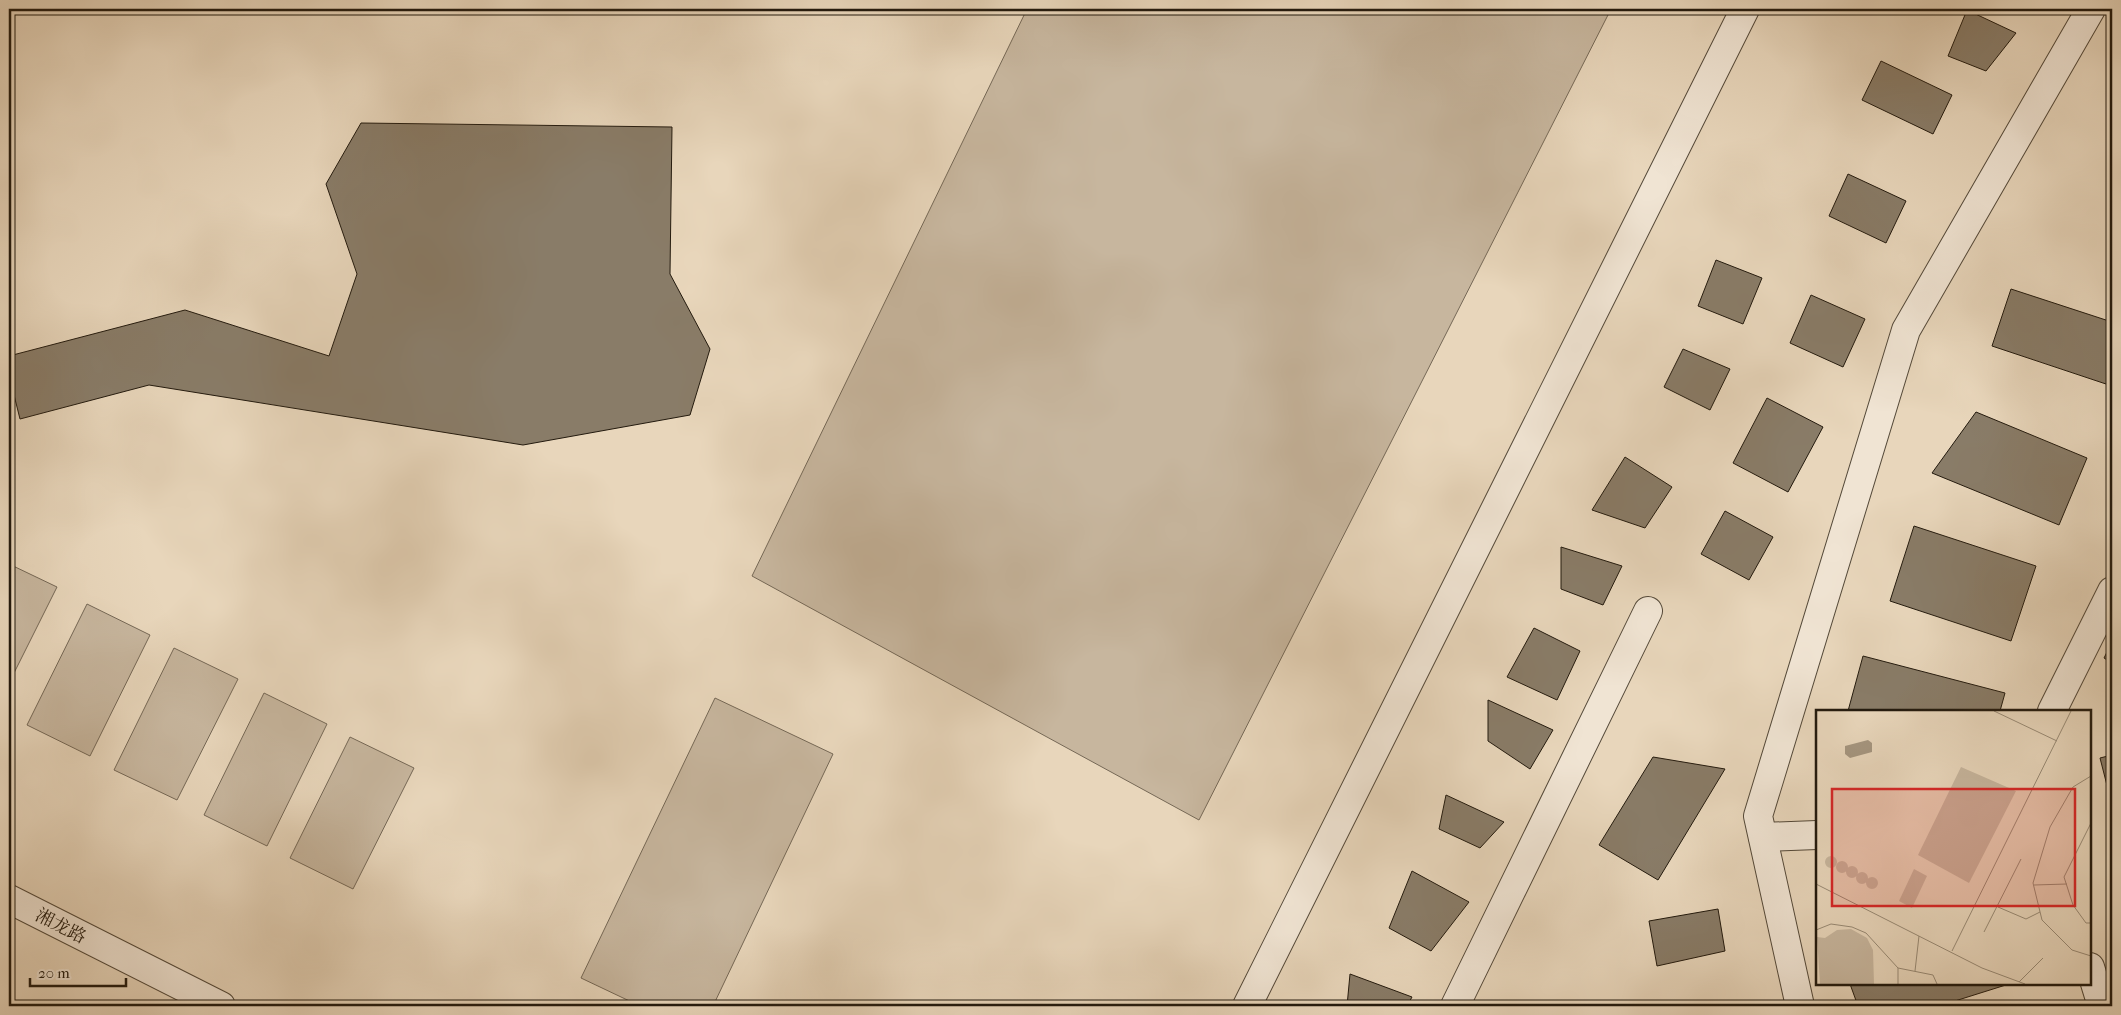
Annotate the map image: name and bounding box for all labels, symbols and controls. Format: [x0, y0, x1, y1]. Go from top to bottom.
inset map [1816, 710, 2091, 985]
street label: 湘龙路 [32, 905, 90, 948]
scale bar [30, 955, 126, 987]
text: 20 m [38, 964, 70, 982]

